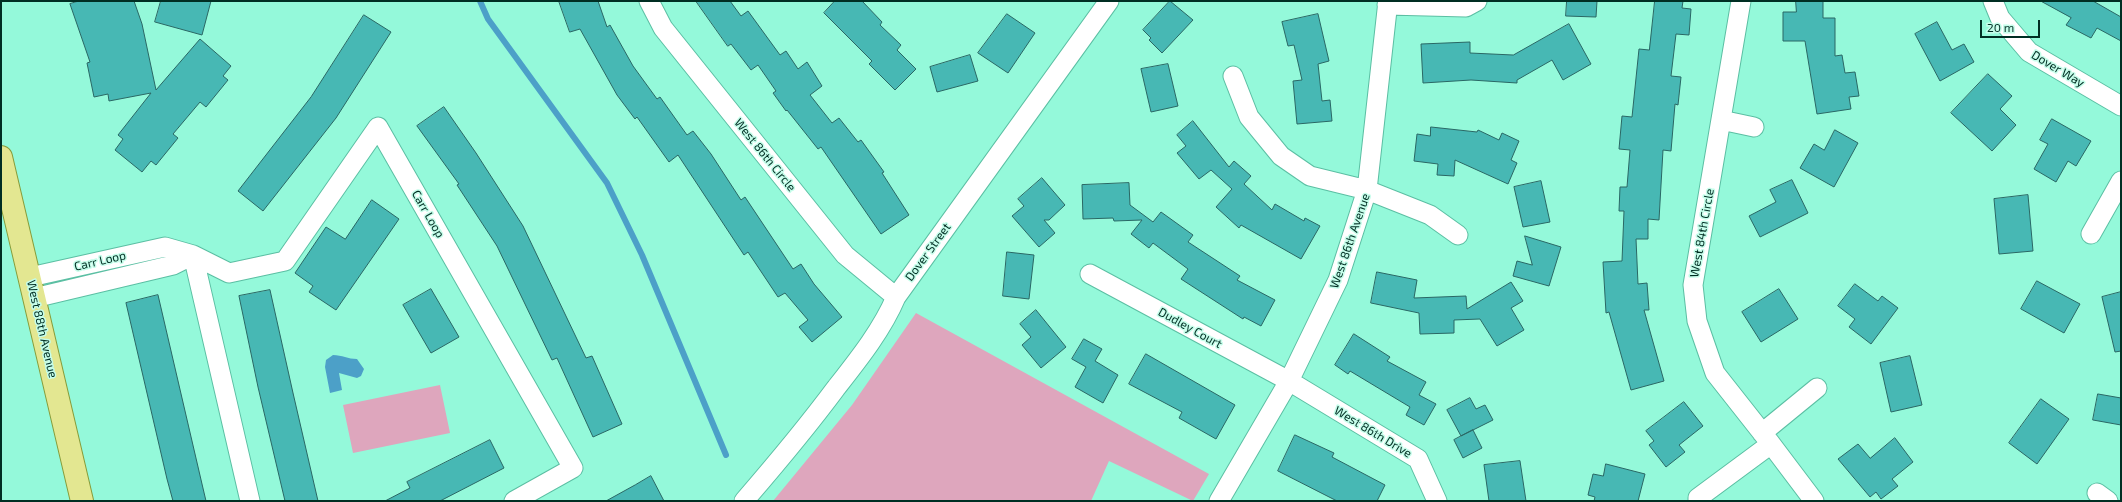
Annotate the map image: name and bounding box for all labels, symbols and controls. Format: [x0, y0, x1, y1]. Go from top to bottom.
scale bar [1982, 12, 2042, 38]
text: 20 m [1987, 20, 2014, 34]
street label: Dover Way [2029, 48, 2087, 90]
street label: West 86th Circle [731, 116, 799, 194]
street label: West 84th Circle [1687, 187, 1717, 279]
street label: Carr Loop [409, 188, 447, 240]
street label: West 86th Avenue [1327, 192, 1373, 290]
street label: Dover Street [902, 220, 954, 284]
street label: Carr Loop [73, 248, 127, 274]
street label: West 88th Avenue [24, 279, 60, 379]
street label: Dudley Court [1156, 305, 1224, 351]
street label: West 86th Drive [1332, 403, 1414, 461]

